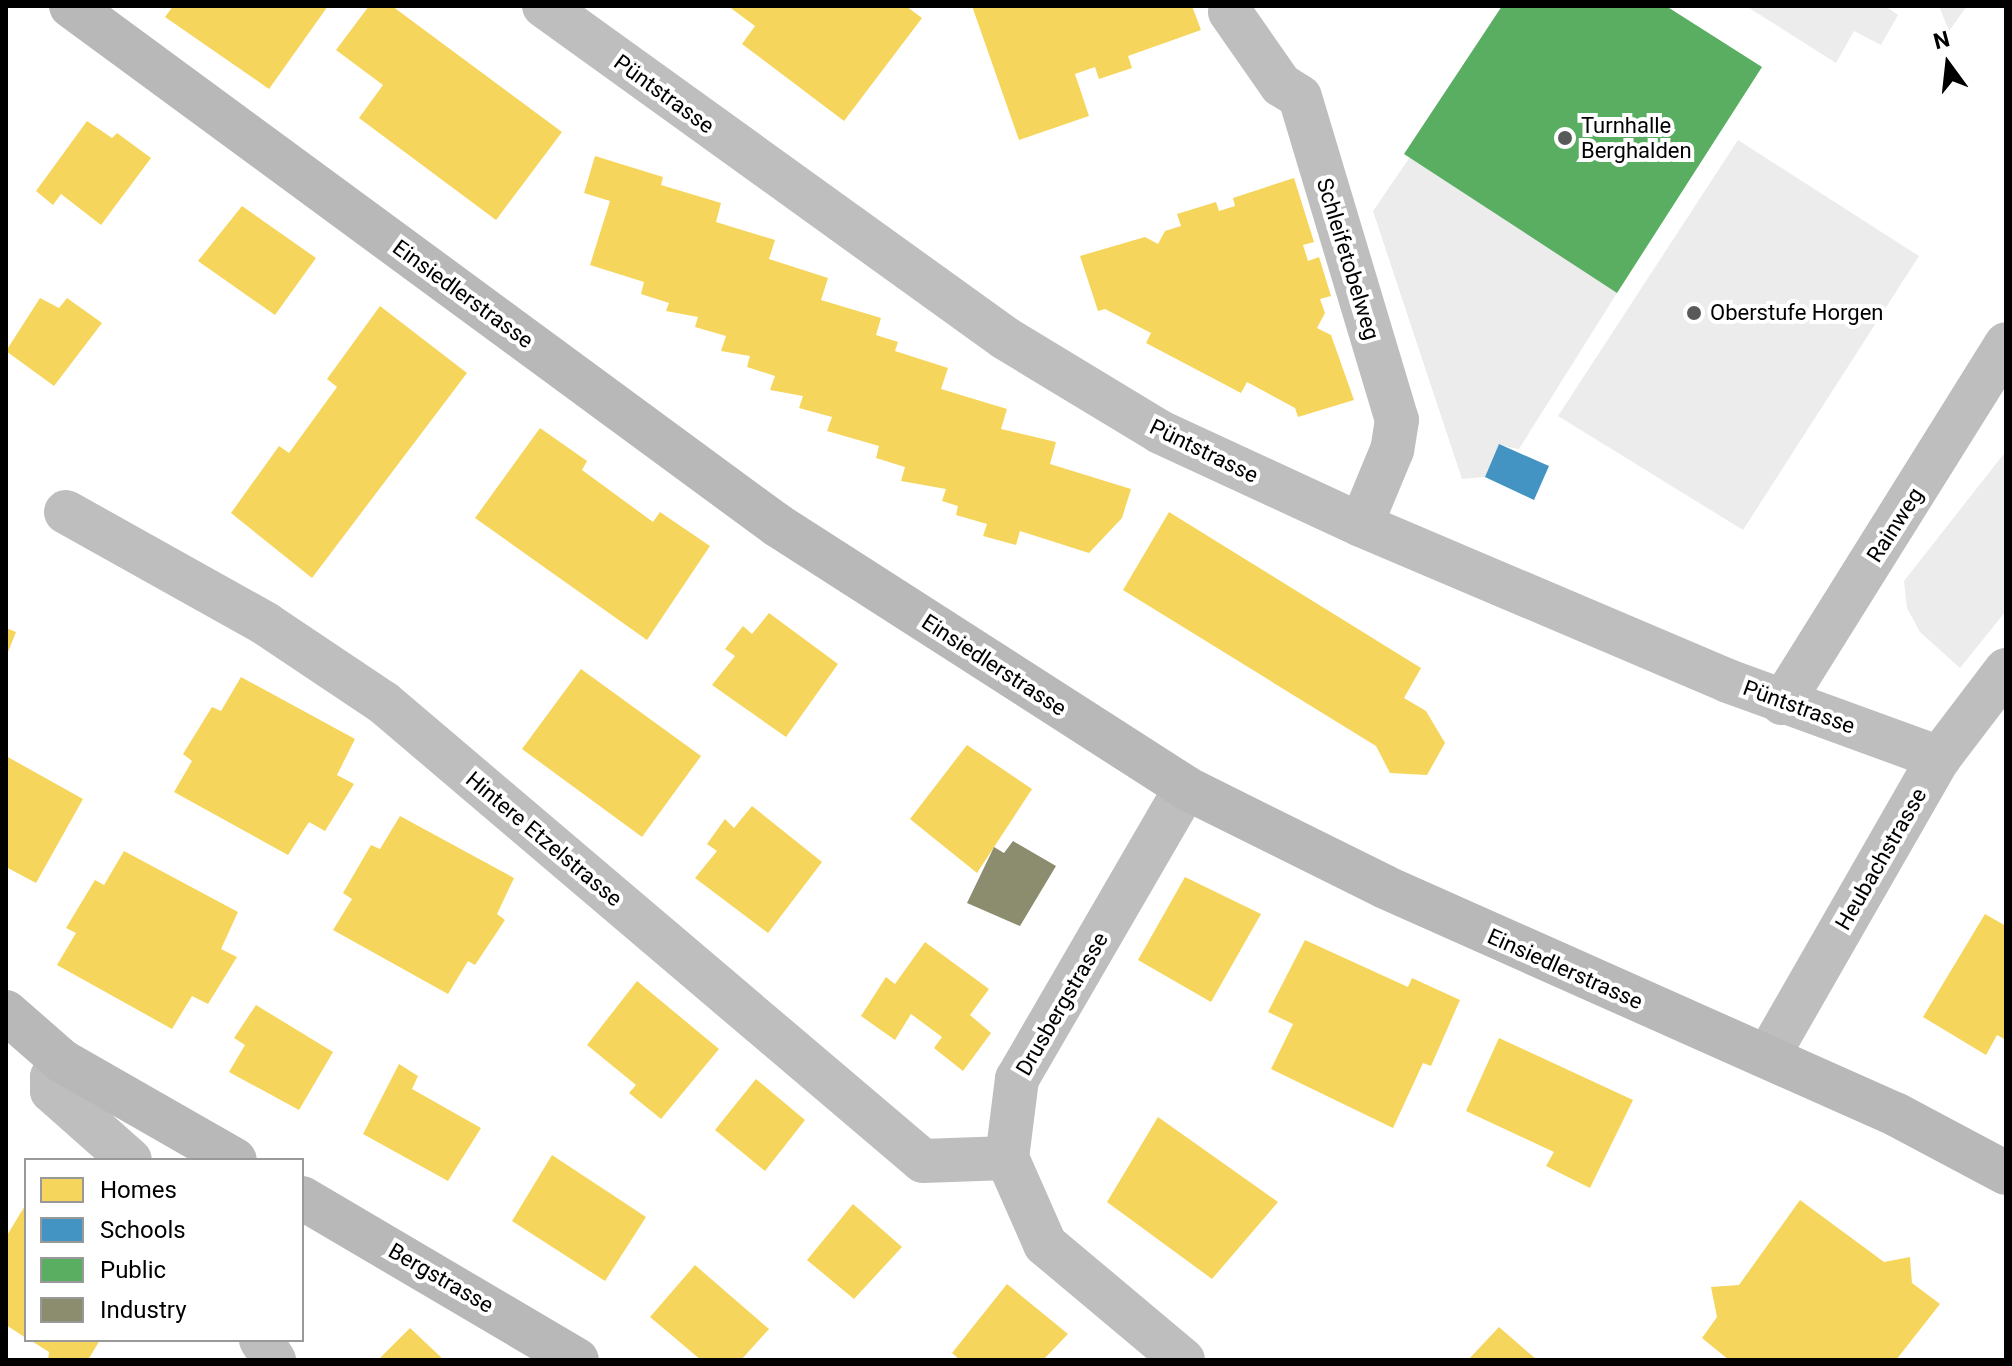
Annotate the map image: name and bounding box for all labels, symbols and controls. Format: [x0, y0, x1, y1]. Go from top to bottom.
north arrow [1908, 24, 1988, 104]
text: N [1931, 26, 1952, 54]
street label: Püntstrasse [609, 49, 719, 139]
place label: Turnhalle Berghalden [1581, 112, 1692, 164]
marker: Turnhalle Berghalden [1556, 129, 1574, 147]
street label: Schleifetobelweg [1311, 175, 1385, 343]
street label: Einsiedlerstrasse [388, 234, 538, 354]
place label: Oberstufe Horgen [1710, 300, 1883, 326]
marker: Oberstufe Horgen [1685, 304, 1703, 322]
street label: Püntstrasse [1146, 413, 1262, 489]
street label: Rainweg [1861, 483, 1929, 567]
street label: Einsiedlerstrasse [917, 608, 1071, 722]
street label: Püntstrasse [1739, 675, 1859, 739]
street label: Hintere Etzelstrasse [461, 766, 627, 912]
street label: Heubachstrasse [1830, 783, 1932, 935]
street label: Einsiedlerstrasse [1483, 923, 1647, 1015]
street label: Drusbergstrasse [1010, 928, 1114, 1080]
legend [24, 1158, 304, 1342]
text: Homes [100, 1176, 177, 1204]
text: Schools [100, 1216, 186, 1244]
street label: Bergstrasse [384, 1237, 498, 1319]
text: Public [100, 1256, 166, 1284]
text: Industry [100, 1296, 186, 1324]

